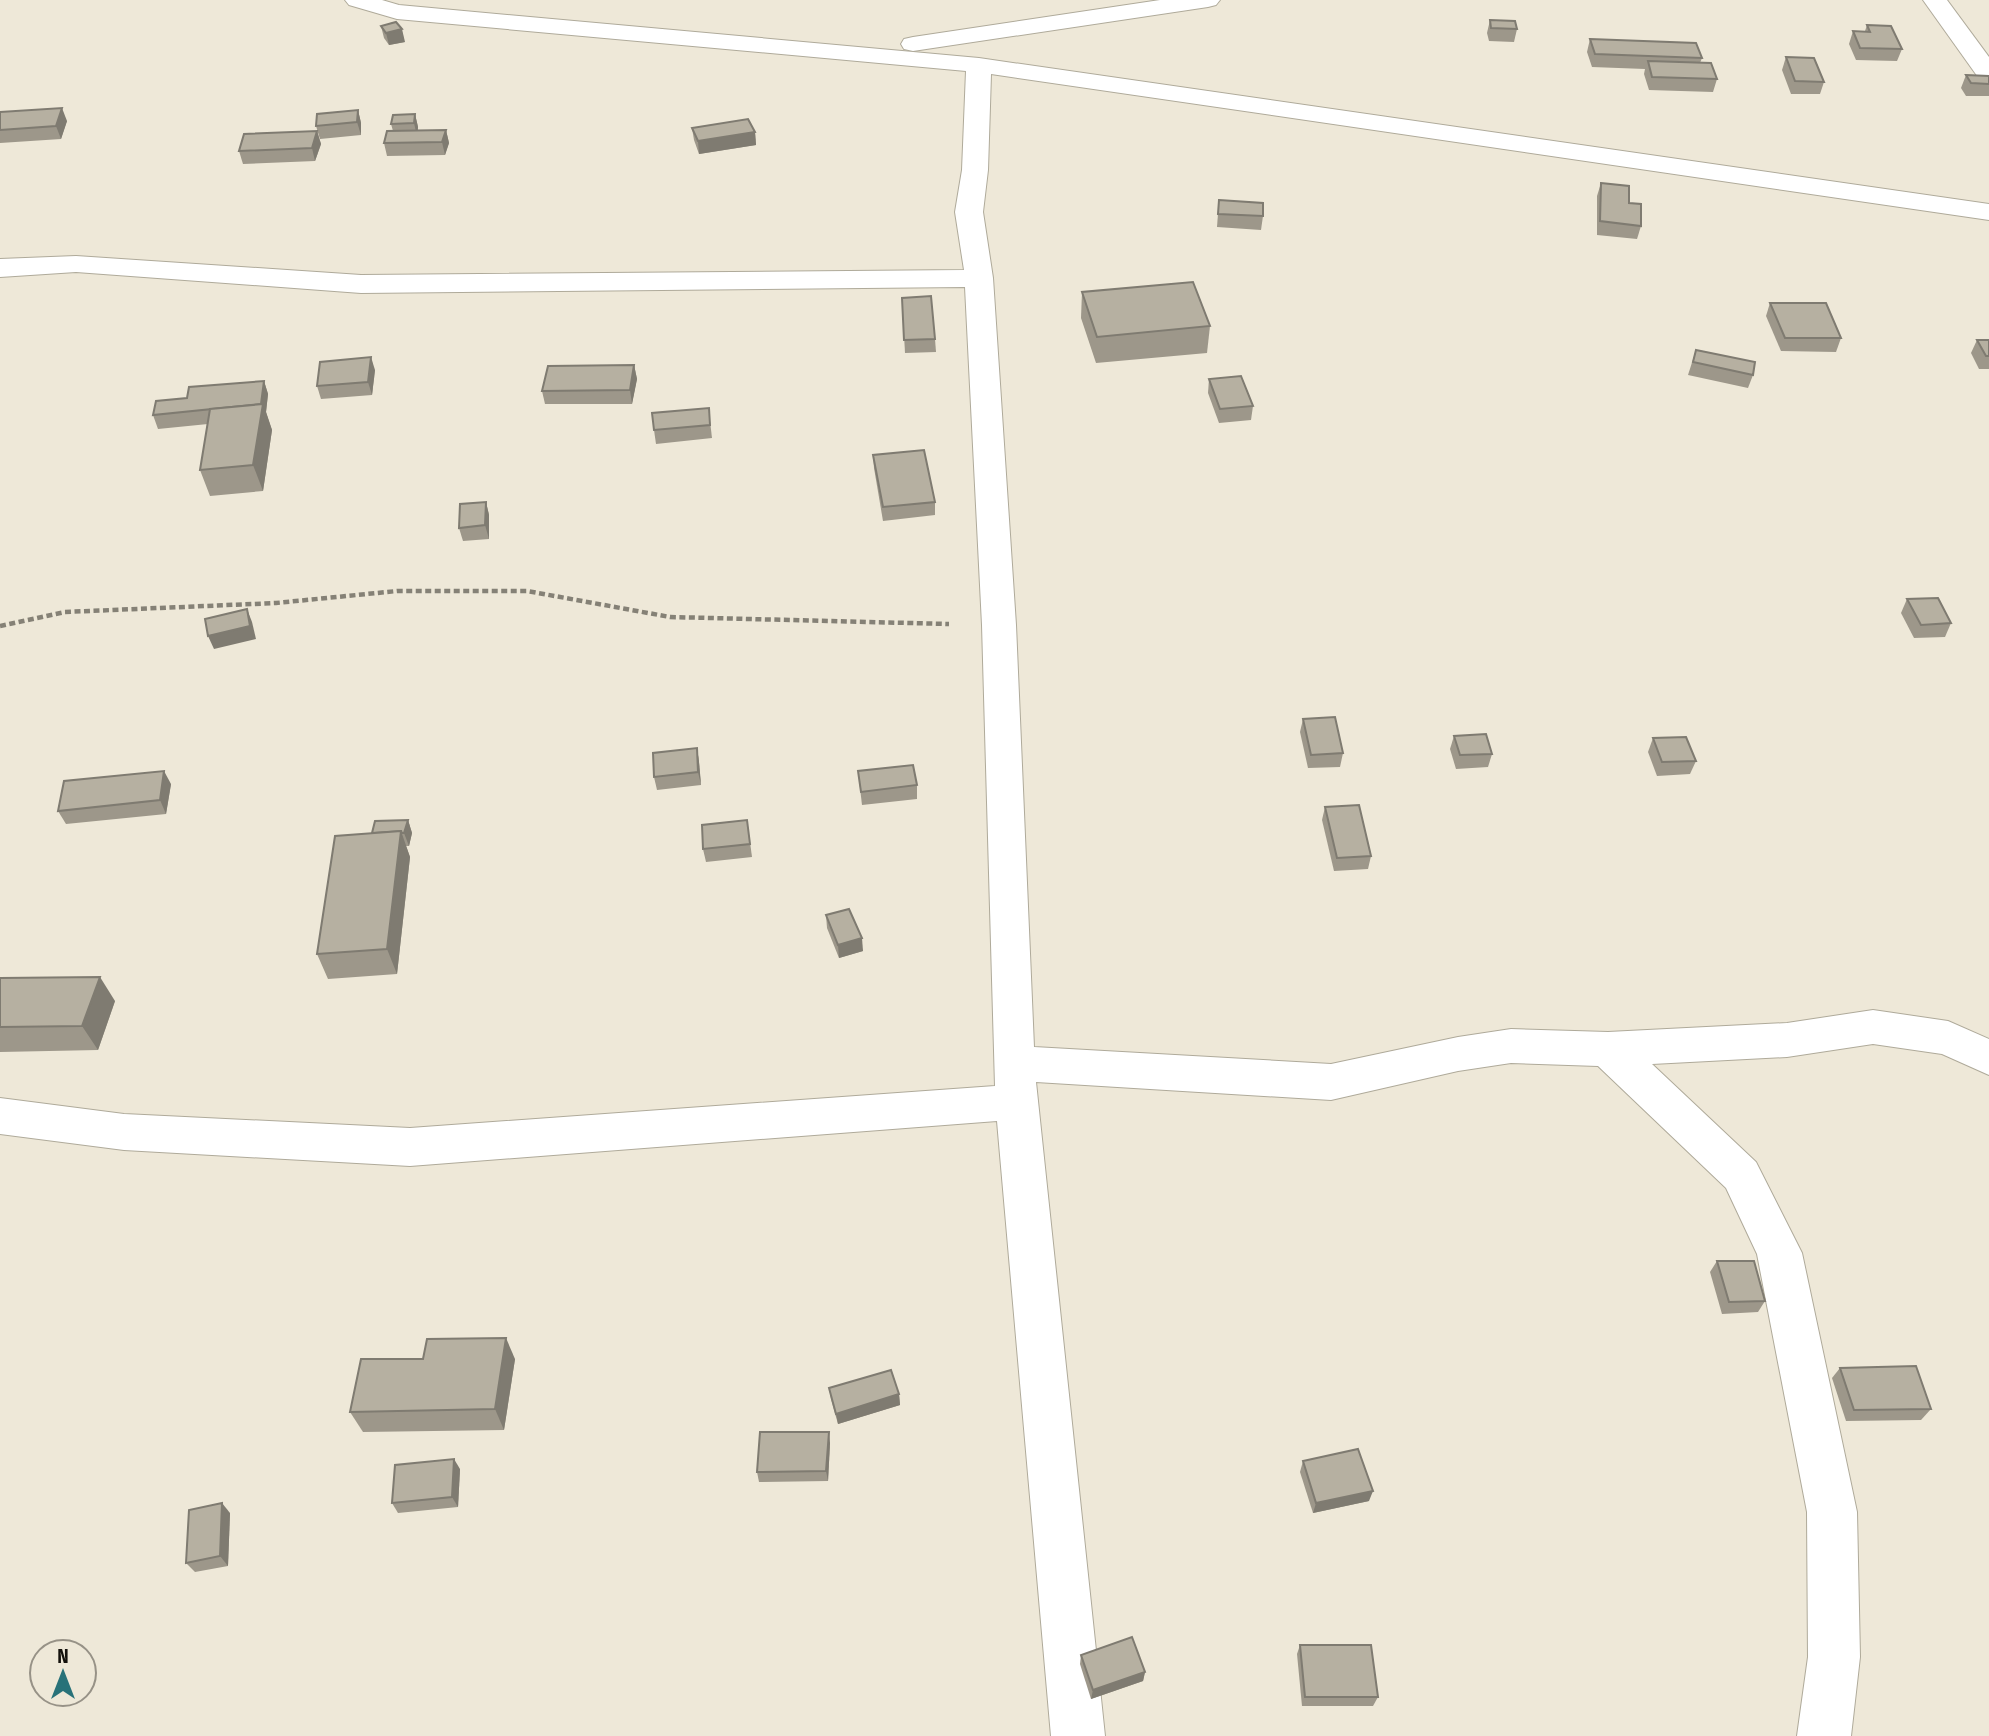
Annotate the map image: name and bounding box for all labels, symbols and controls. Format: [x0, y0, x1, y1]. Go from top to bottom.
north arrow [28, 1638, 98, 1708]
text: N [57, 1645, 69, 1668]

